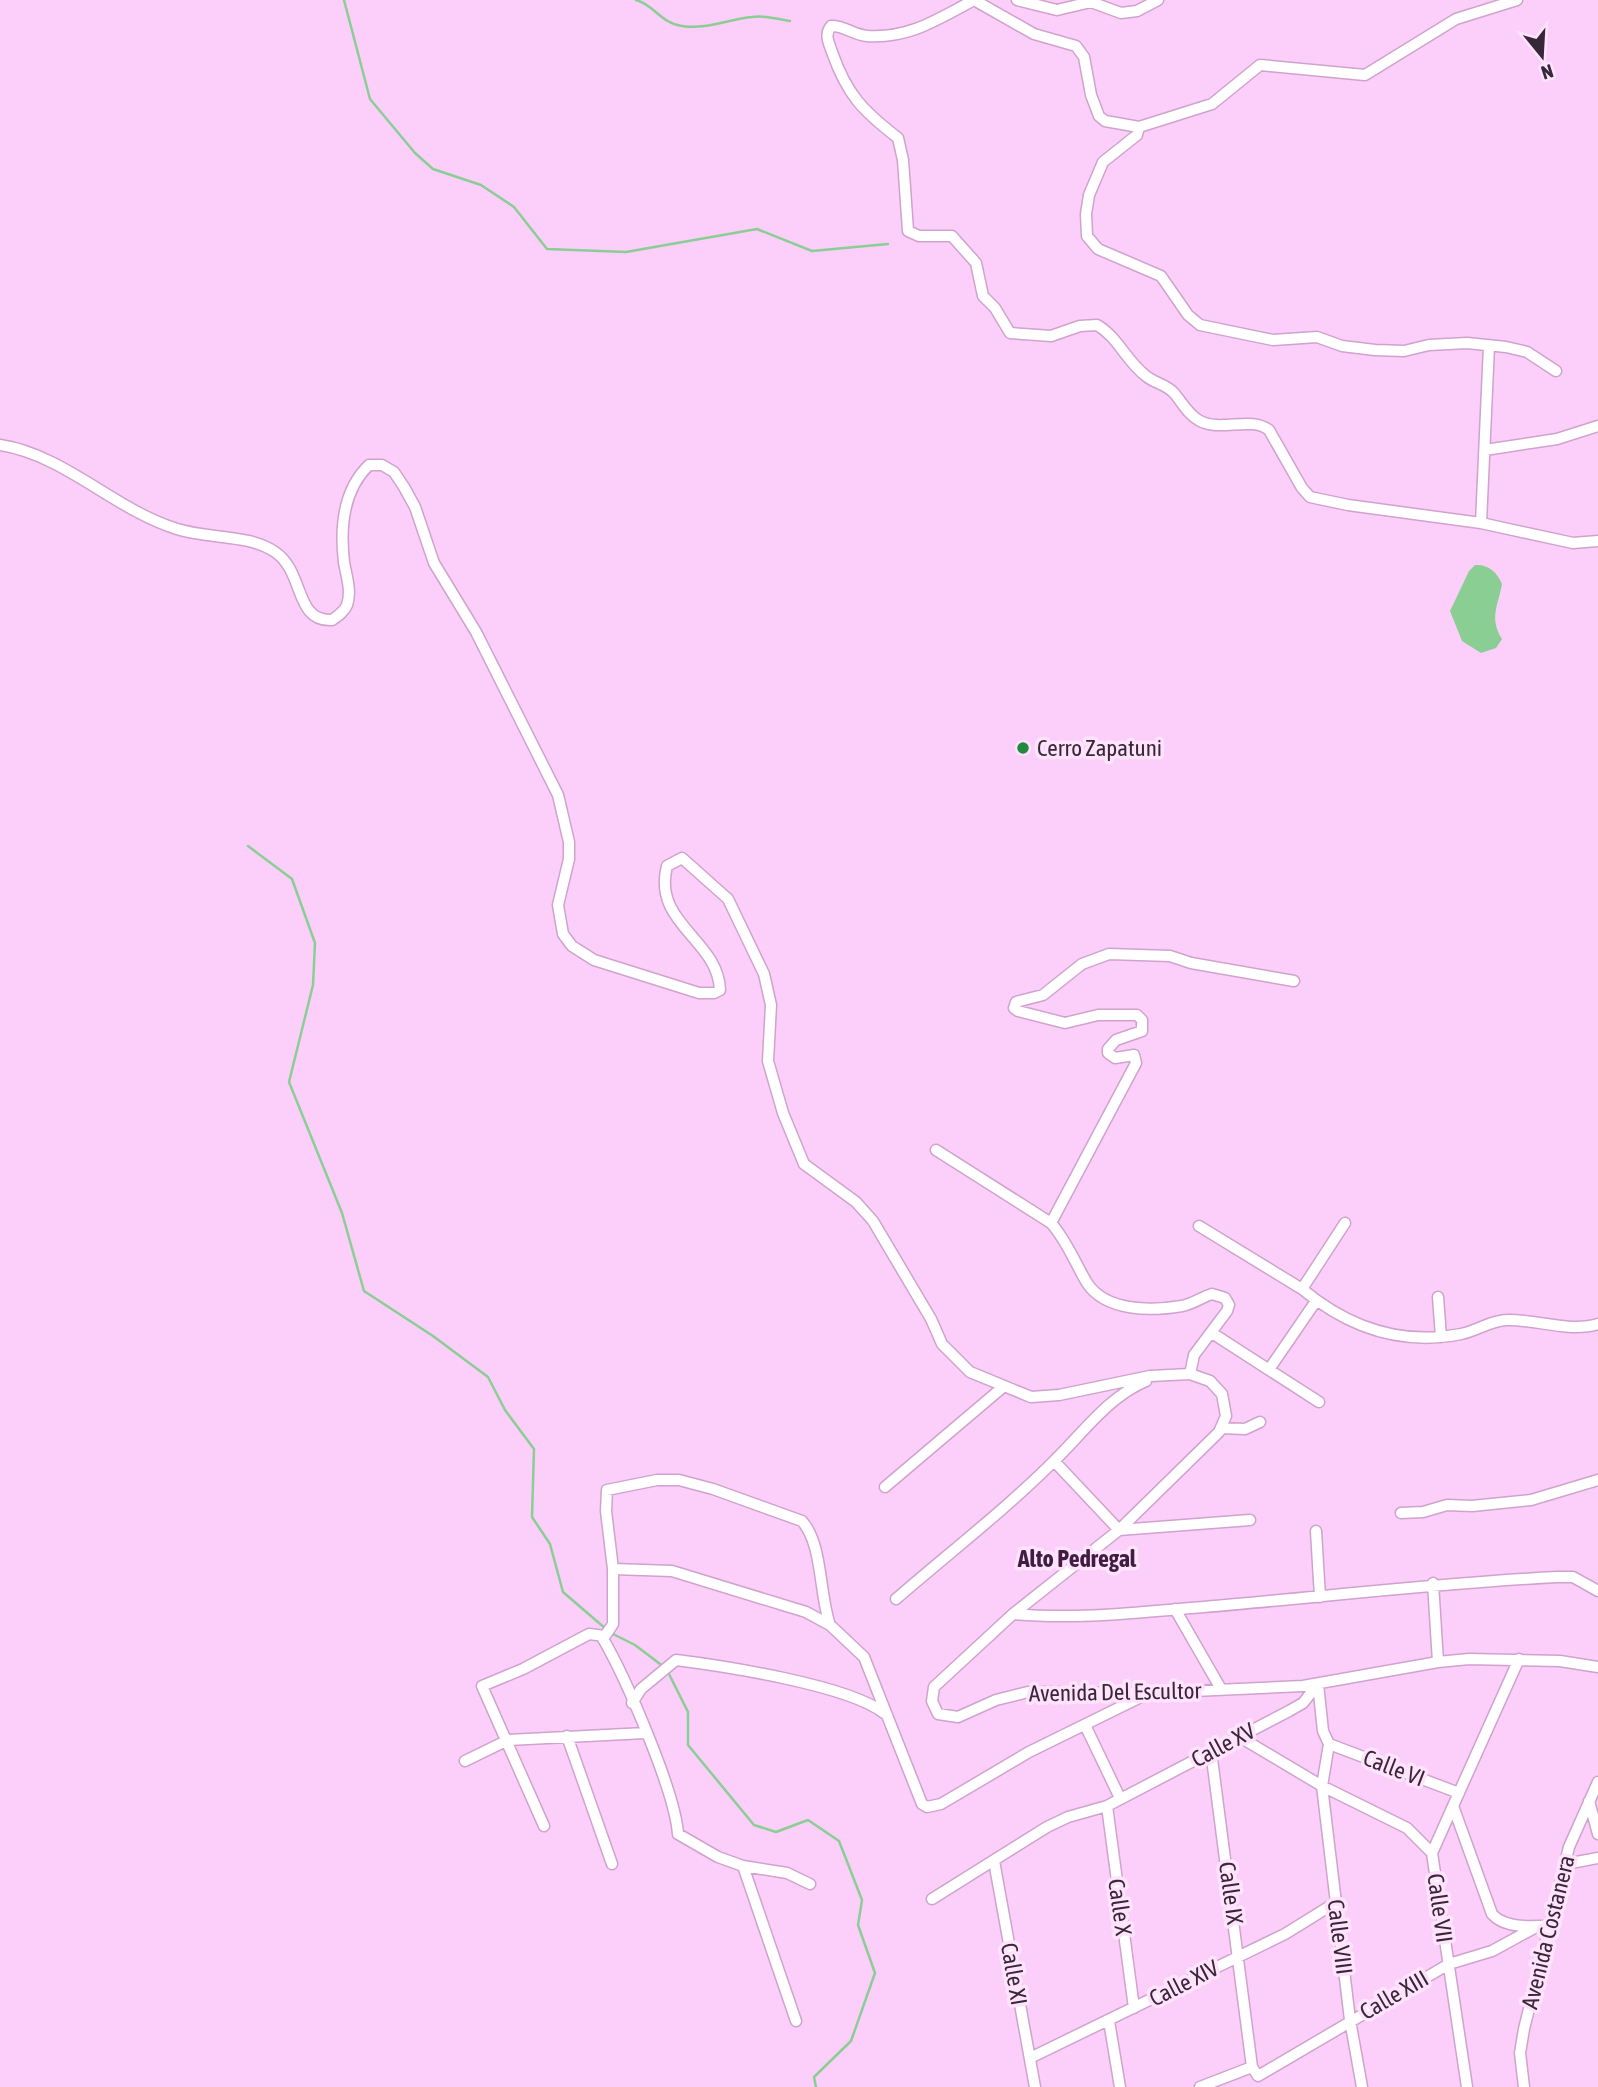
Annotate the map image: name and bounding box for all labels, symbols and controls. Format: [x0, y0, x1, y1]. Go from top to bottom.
north arrow [1507, 21, 1577, 91]
text: N [1539, 60, 1556, 84]
place label: Cerro Zapatuni [1037, 735, 1162, 761]
marker: Cerro Zapatuni [1015, 740, 1031, 756]
district label: Alto Pedregal [1017, 1545, 1137, 1572]
street label: Avenida Del Escultor [1029, 1677, 1203, 1707]
street label: Calle XV [1187, 1717, 1260, 1772]
street label: Calle VI [1360, 1744, 1428, 1792]
street label: Avenida Costanera [1516, 1853, 1580, 2011]
street label: Calle IX [1214, 1860, 1248, 1927]
street label: Calle VII [1422, 1872, 1458, 1944]
street label: Calle X [1103, 1877, 1137, 1938]
street label: Calle VIII [1322, 1898, 1358, 1976]
street label: Calle XI [996, 1941, 1032, 2007]
street label: Calle XIV [1145, 1954, 1224, 2011]
street label: Calle XIII [1355, 1965, 1433, 2025]

